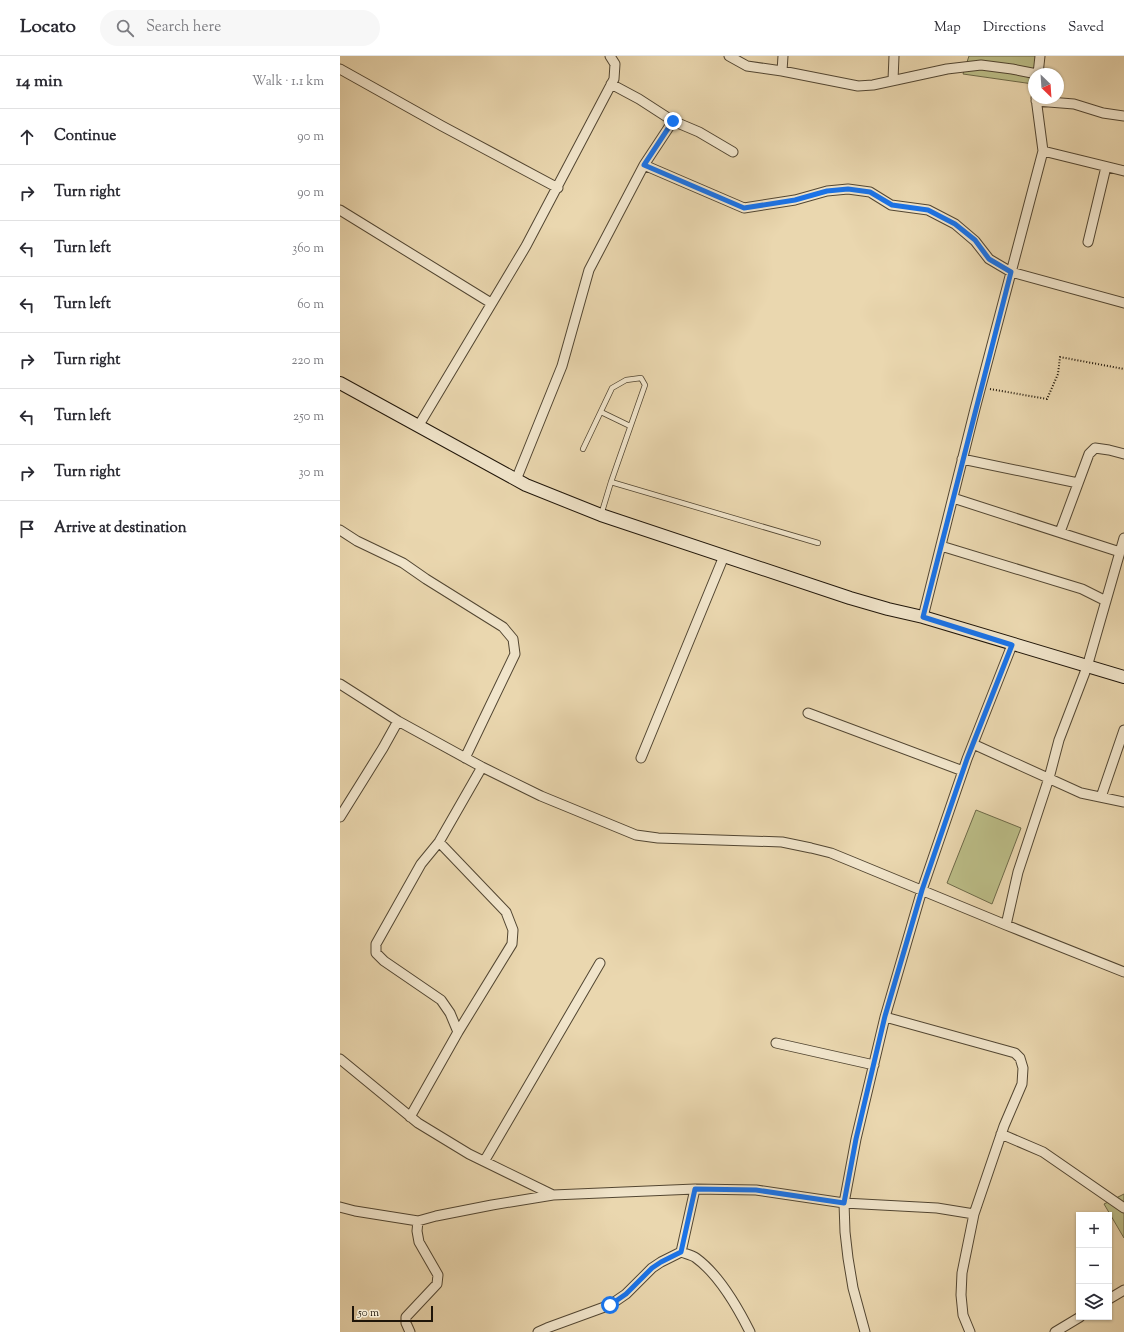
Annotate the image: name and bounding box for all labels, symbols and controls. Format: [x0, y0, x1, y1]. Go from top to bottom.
search box [100, 10, 380, 46]
text: Locato [20, 14, 76, 41]
icon: search [114, 17, 136, 39]
text: Search here [146, 17, 221, 38]
text: Map [934, 18, 961, 38]
text: Directions [983, 18, 1046, 38]
text: Saved [1068, 18, 1104, 38]
north arrow [1028, 68, 1064, 104]
text: 14 min [16, 70, 63, 94]
text: Walk · 1.1 km [252, 73, 324, 91]
route end [664, 112, 682, 130]
icon: ahead [16, 126, 38, 148]
text: Continue [54, 126, 116, 147]
text: 90 m [297, 128, 324, 146]
icon: right [16, 182, 38, 204]
text: Turn right [54, 182, 120, 203]
text: 90 m [297, 184, 324, 202]
icon: left [16, 238, 38, 260]
text: Turn left [54, 238, 111, 259]
text: 360 m [292, 240, 324, 258]
icon: left [16, 294, 38, 316]
text: Turn left [54, 294, 111, 315]
text: 60 m [297, 296, 324, 314]
icon: right [16, 350, 38, 372]
text: Turn right [54, 350, 120, 371]
text: 220 m [291, 352, 324, 370]
icon: left [16, 406, 38, 428]
text: Turn left [54, 406, 111, 427]
text: 250 m [293, 408, 324, 426]
icon: right [16, 462, 38, 484]
text: Turn right [54, 462, 120, 483]
text: 30 m [298, 464, 324, 482]
icon: arrive [16, 518, 38, 540]
text: Arrive at destination [54, 518, 187, 539]
map controls [1076, 1212, 1112, 1320]
button: + [1076, 1212, 1112, 1248]
button: − [1076, 1248, 1112, 1284]
button: layers [1076, 1284, 1112, 1320]
route start [601, 1296, 619, 1314]
scale bar [352, 1304, 433, 1323]
text: 50 m [358, 1305, 379, 1321]

